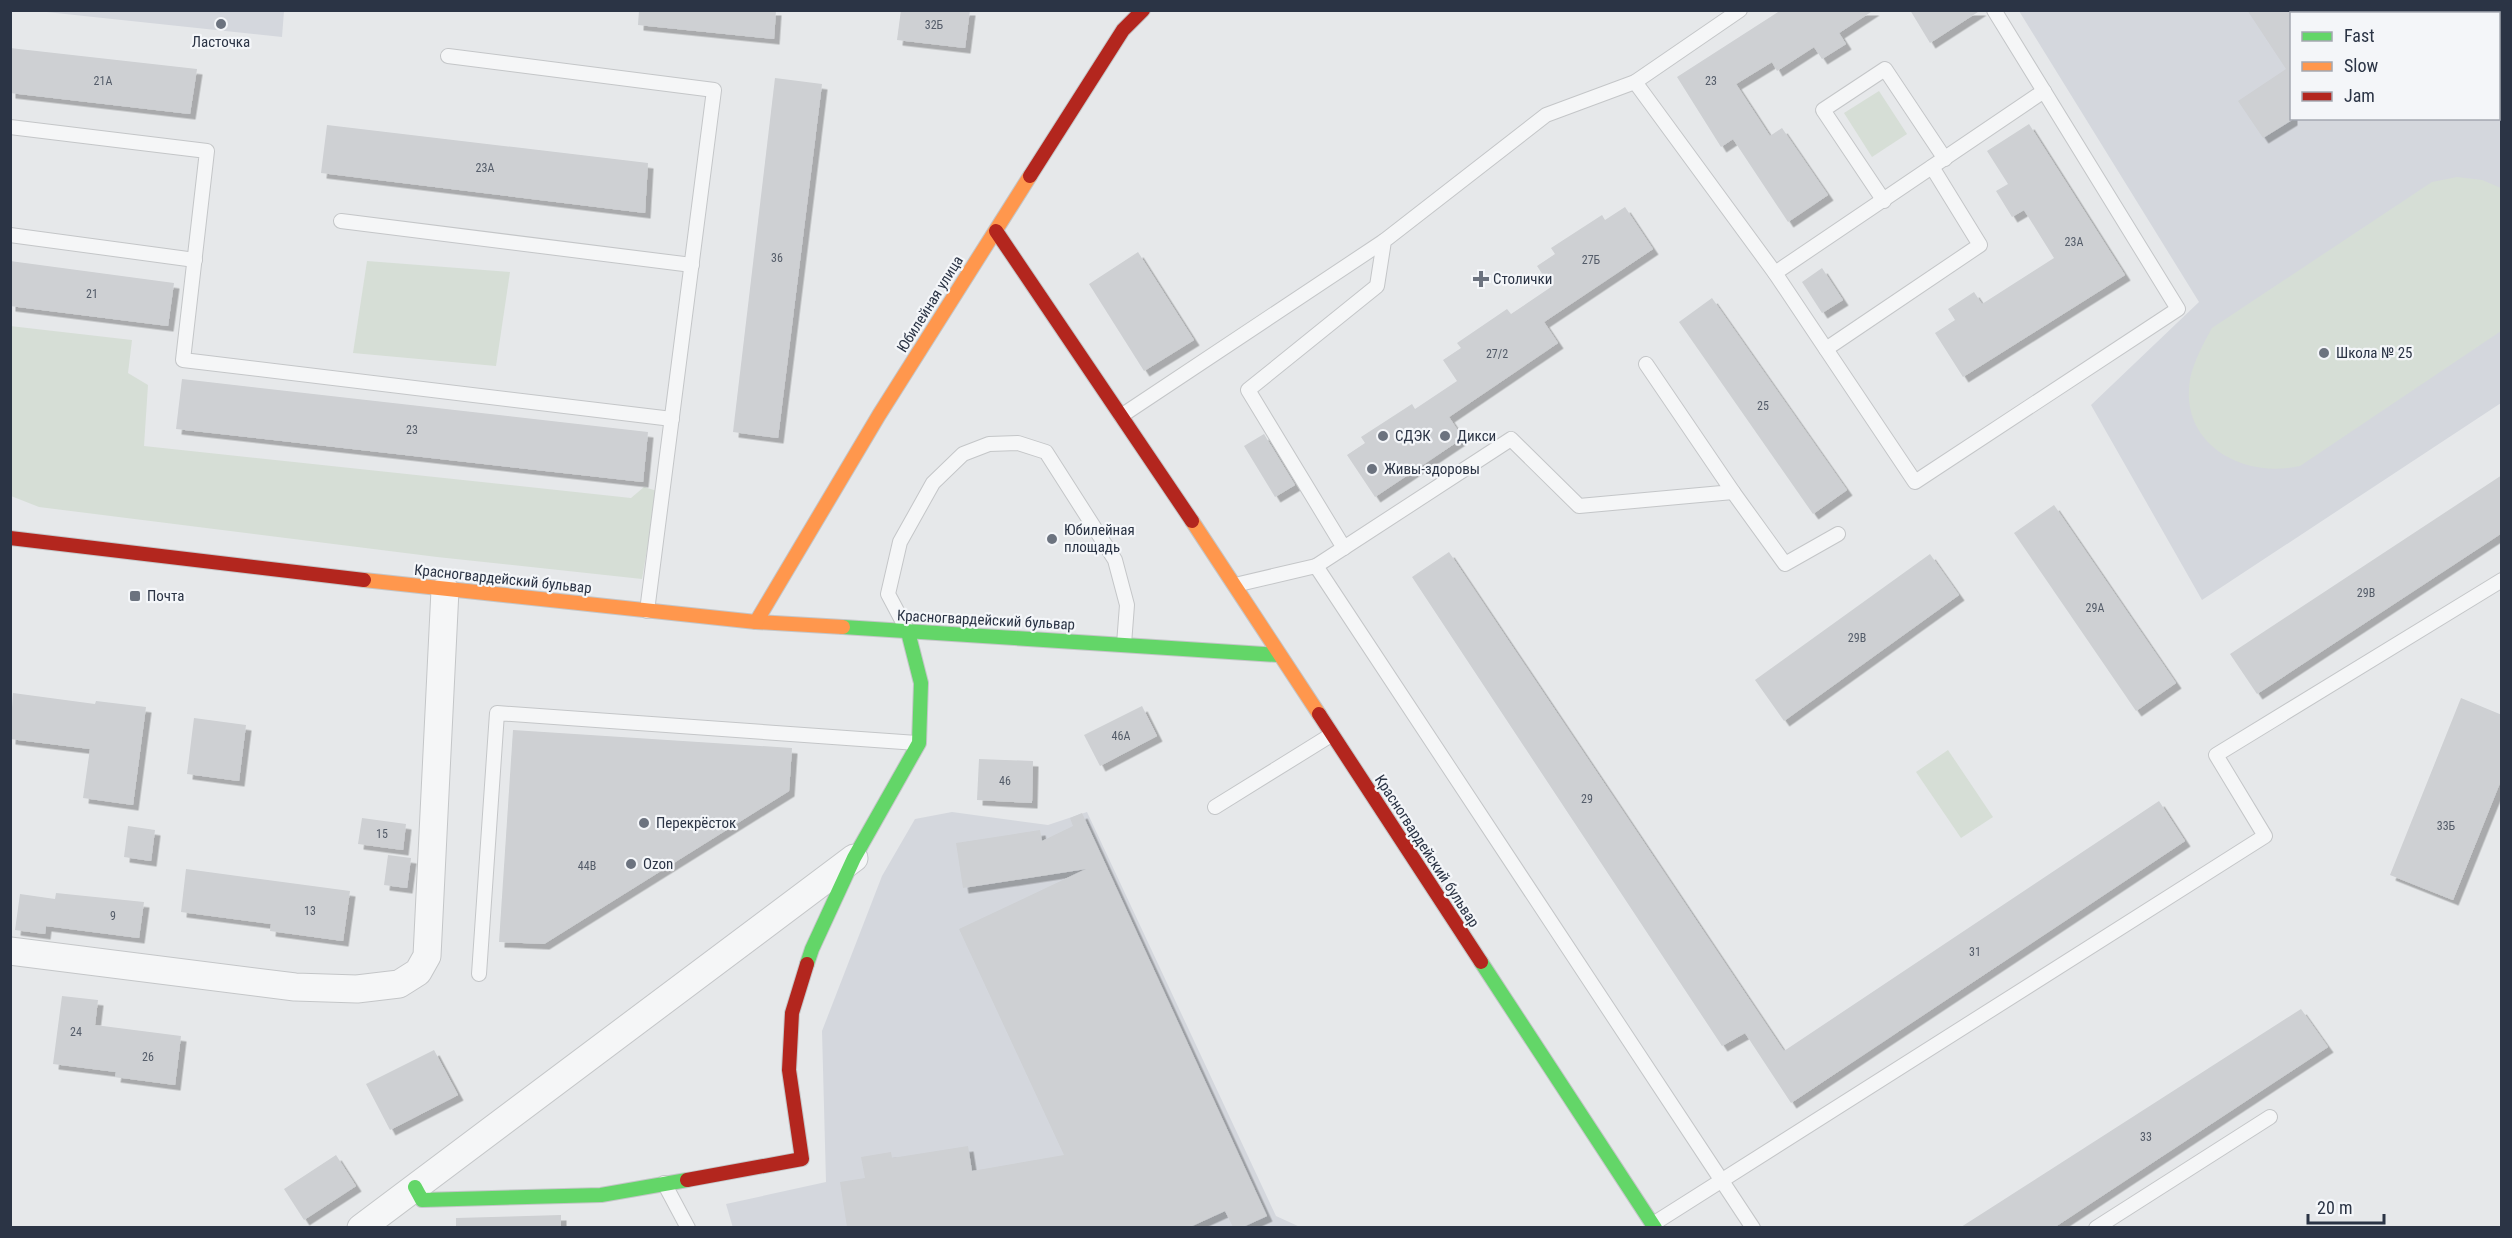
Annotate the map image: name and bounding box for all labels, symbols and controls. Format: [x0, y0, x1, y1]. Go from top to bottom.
legend [2290, 12, 2500, 120]
marker: Ласточка [214, 17, 228, 31]
house number: 32Б [925, 18, 944, 32]
text: Fast [2344, 25, 2375, 46]
place label: Ласточка [192, 33, 250, 51]
text: Slow [2344, 55, 2379, 76]
house number: 21А [94, 74, 112, 88]
house number: 23 [1705, 74, 1717, 88]
text: Jam [2344, 85, 2375, 106]
house number: 23А [476, 161, 494, 175]
house number: 23А [2065, 235, 2083, 249]
house number: 36 [771, 251, 783, 265]
street label: Юбилейная улица [893, 252, 967, 356]
house number: 27Б [1582, 253, 1601, 267]
place label: Столички [1493, 270, 1552, 288]
marker: Столички [1474, 272, 1488, 286]
house number: 21 [86, 287, 98, 301]
place label: Школа № 25 [2336, 344, 2413, 362]
marker: Школа № 25 [2317, 346, 2331, 360]
house number: 27/2 [1486, 347, 1508, 361]
house number: 25 [1757, 399, 1769, 413]
house number: 23 [406, 423, 418, 437]
place label: СДЭК [1395, 427, 1431, 445]
place label: Дикси [1457, 427, 1496, 445]
marker: СДЭК [1376, 429, 1390, 443]
marker: Дикси [1438, 429, 1452, 443]
place label: Живы-здоровы [1384, 460, 1480, 478]
marker: Живы-здоровы [1365, 462, 1379, 476]
place label: Юбилейная площадь [1064, 521, 1135, 556]
marker: Юбилейная площадь [1045, 532, 1059, 546]
street label: Красногвардейский бульвар [413, 561, 593, 597]
house number: 29В [2357, 586, 2375, 600]
place label: Почта [147, 587, 185, 605]
marker: Почта [128, 589, 142, 603]
house number: 29А [2086, 601, 2104, 615]
street label: Красногвардейский бульвар [897, 606, 1075, 634]
house number: 29В [1848, 631, 1866, 645]
house number: 46А [1112, 729, 1130, 743]
street label: Красногвардейский бульвар [1371, 771, 1483, 931]
house number: 46 [999, 774, 1011, 788]
house number: 29 [1581, 792, 1593, 806]
place label: Перекрёсток [656, 814, 736, 832]
marker: Перекрёсток [637, 816, 651, 830]
house number: 33Б [2437, 819, 2456, 833]
house number: 15 [376, 827, 388, 841]
place label: Ozon [643, 855, 673, 873]
marker: Ozon [624, 857, 638, 871]
house number: 44В [578, 859, 596, 873]
house number: 13 [304, 904, 316, 918]
house number: 9 [110, 909, 116, 923]
house number: 31 [1969, 945, 1981, 959]
house number: 24 [70, 1025, 82, 1039]
house number: 26 [142, 1050, 154, 1064]
house number: 33 [2140, 1130, 2152, 1144]
scale bar [2308, 1187, 2384, 1225]
text: 20 m [2317, 1197, 2352, 1218]

